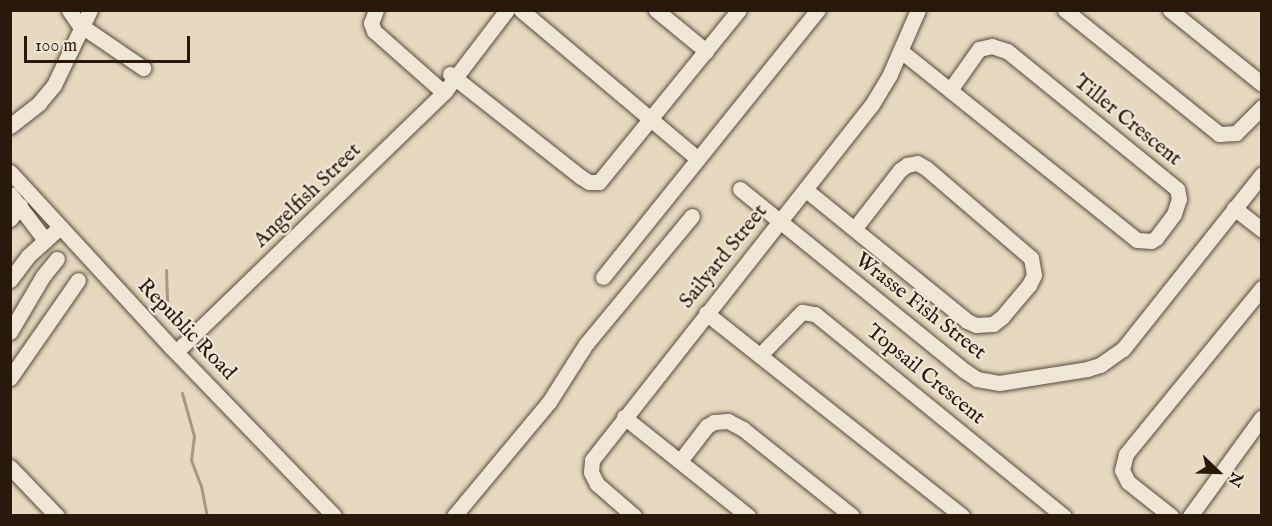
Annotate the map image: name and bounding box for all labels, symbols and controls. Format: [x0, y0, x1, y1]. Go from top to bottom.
scale bar [27, 24, 194, 62]
text: 100 m [35, 35, 77, 58]
street label: Tiller Crescent [1068, 70, 1186, 172]
street label: Angelfish Street [249, 138, 367, 254]
street label: Sailyard Street [675, 200, 773, 314]
street label: Wrasse Fish Street [850, 248, 990, 366]
street label: Republic Road [131, 274, 241, 386]
street label: Topsail Crescent [861, 320, 989, 430]
north arrow [1188, 442, 1248, 502]
text: N [1223, 469, 1246, 489]

